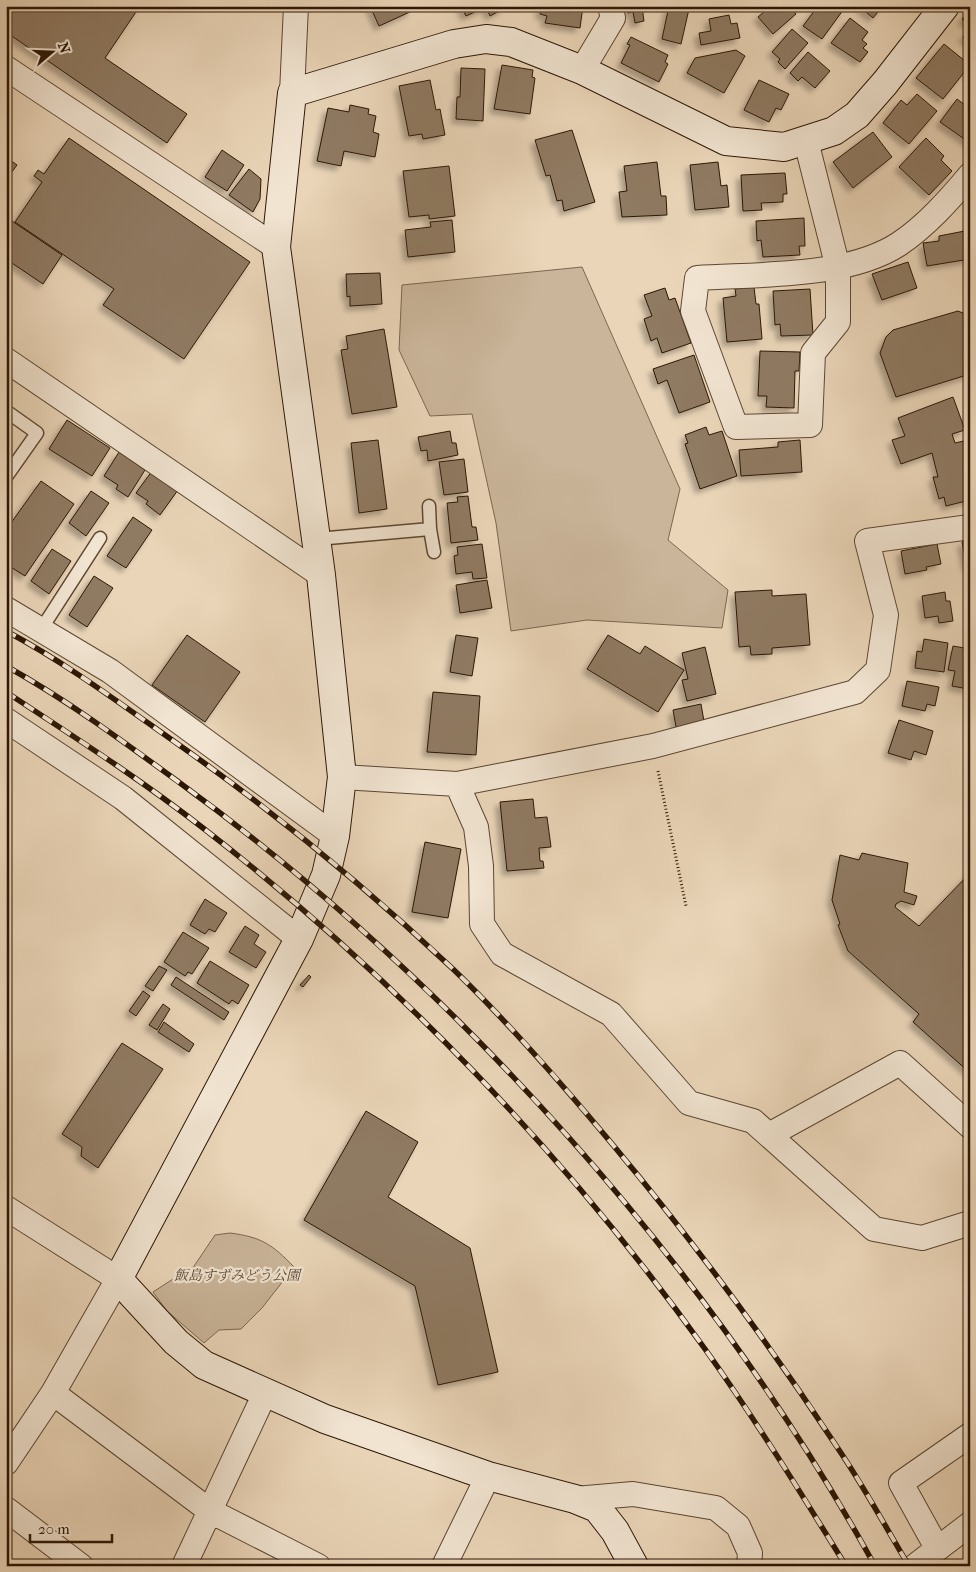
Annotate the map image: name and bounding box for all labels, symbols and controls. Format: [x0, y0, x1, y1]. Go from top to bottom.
north arrow [28, 28, 78, 78]
text: N [54, 40, 74, 56]
park label: 飯島すずみどう公園 [174, 1267, 302, 1284]
scale bar [30, 1512, 112, 1544]
text: 20 m [38, 1520, 70, 1538]

